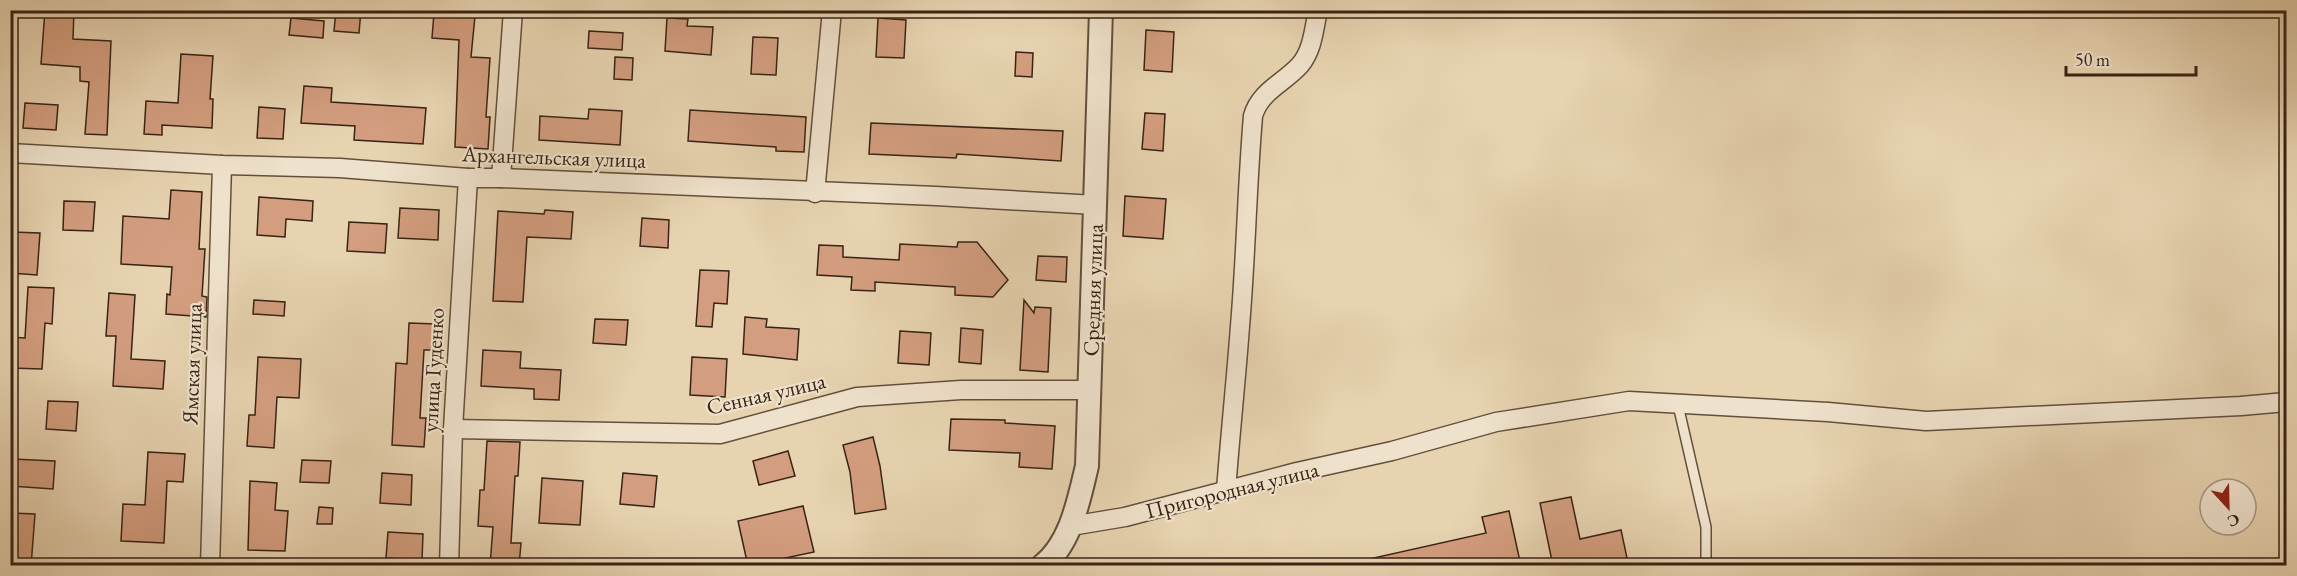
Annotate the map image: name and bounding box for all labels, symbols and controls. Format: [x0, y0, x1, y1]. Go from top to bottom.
scale bar [2066, 39, 2196, 77]
text: 50 m [2075, 48, 2110, 71]
street label: Архангельская улица [460, 139, 647, 175]
street label: Средняя улица [1076, 223, 1110, 357]
street label: Ямская улица [175, 302, 209, 426]
street label: улица Гуденко [415, 307, 451, 433]
street label: Сенная улица [704, 366, 829, 422]
street label: Пригородная улица [1142, 454, 1322, 526]
north arrow [2198, 477, 2258, 537]
text: С [2224, 509, 2243, 532]

